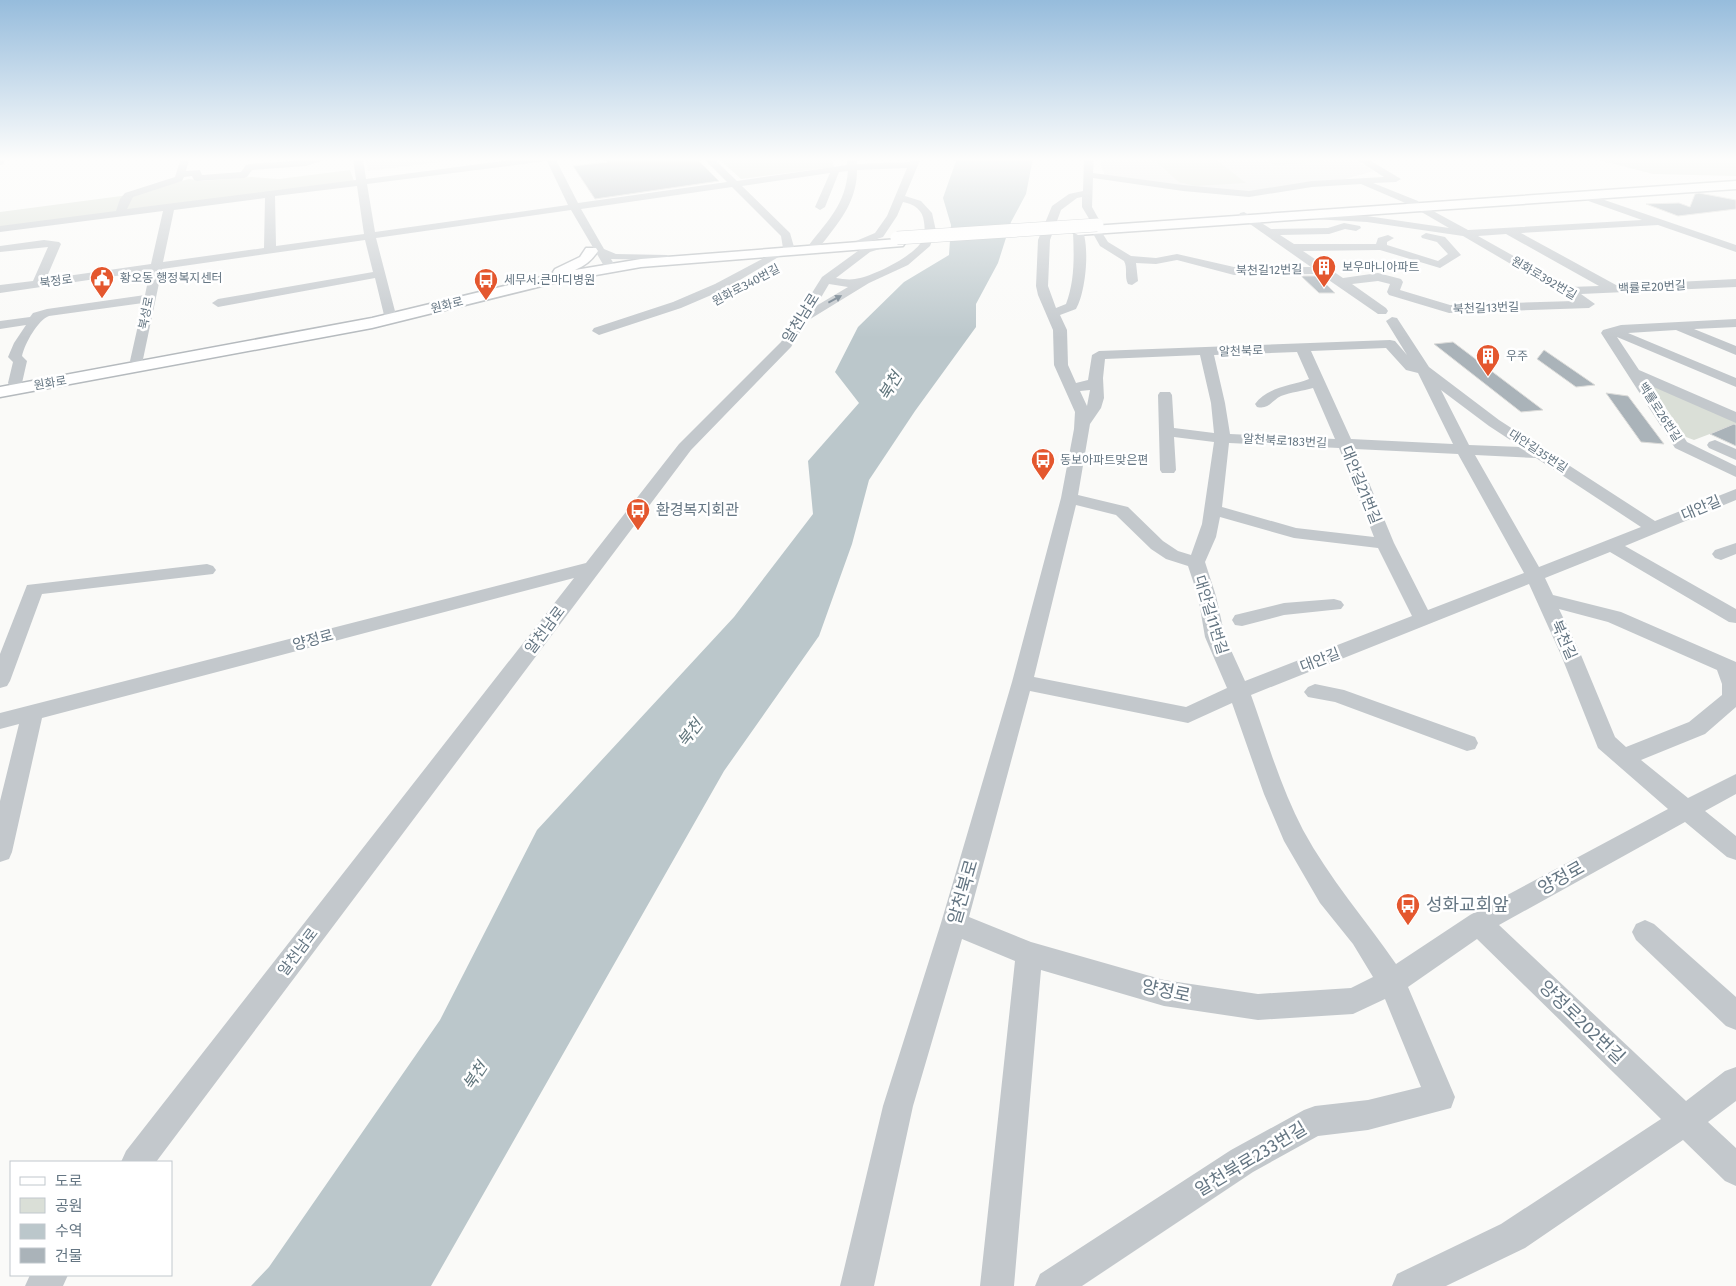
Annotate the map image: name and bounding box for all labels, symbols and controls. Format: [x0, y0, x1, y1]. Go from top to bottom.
building icon: 보우마니아파트 [1311, 254, 1337, 288]
street label: 원화로392번길 [1509, 254, 1579, 302]
place label: 보우마니아파트 [1342, 260, 1419, 274]
street label: 원화로340번길 [710, 261, 782, 309]
street label: 북천길12번길 [1236, 262, 1302, 278]
public building icon: 황오동 행정복지센터 [89, 265, 115, 299]
bus stop icon: 세무서.큰마디병원 [473, 267, 499, 301]
place label: 황오동 행정복지센터 [120, 271, 223, 285]
street label: 북정로 [39, 272, 73, 290]
place label: 세무서.큰마디병원 [504, 273, 595, 287]
street label: 백률로20번길 [1618, 278, 1686, 296]
street label: 알천남로 [779, 290, 823, 346]
street label: 원화로 [429, 294, 465, 316]
street label: 북성로 [136, 295, 156, 331]
one-way arrow [828, 295, 843, 303]
street label: 북천길13번길 [1453, 300, 1519, 316]
street label: 알천북로 [1219, 343, 1263, 359]
building icon: 우주 [1475, 343, 1501, 377]
place label: 우주 [1506, 349, 1528, 363]
water label: 북천 [874, 367, 907, 404]
street label: 원화로 [32, 373, 68, 393]
street label: 백률로26번길 [1636, 380, 1684, 444]
street label: 대안길35번길 [1506, 427, 1570, 475]
street label: 알천북로183번길 [1243, 432, 1327, 450]
street label: 대안길21번길 [1337, 443, 1385, 527]
bus stop icon: 동보아파트맞은편 [1030, 447, 1056, 481]
place label: 동보아파트맞은편 [1060, 453, 1148, 467]
street label: 대안길 [1678, 492, 1724, 524]
bus stop icon: 환경복지회관 [625, 497, 651, 531]
place label: 환경복지회관 [656, 501, 739, 519]
street label: 대안길11번길 [1190, 573, 1232, 657]
street label: 알천남로 [521, 603, 569, 657]
street label: 북천길 [1547, 617, 1581, 663]
street label: 양정로 [291, 626, 335, 654]
street label: 대안길 [1297, 644, 1343, 676]
water label: 북천 [673, 714, 708, 750]
street label: 양정로 [1534, 856, 1588, 900]
street label: 알천북로 [943, 857, 983, 927]
bus stop icon: 성화교회앞 [1395, 892, 1421, 926]
place label: 성화교회앞 [1426, 894, 1509, 916]
street label: 알천남로 [274, 925, 322, 979]
street label: 양정로 [1139, 975, 1193, 1007]
street label: 양정로202번길 [1535, 976, 1629, 1068]
water label: 북천 [459, 1057, 492, 1094]
street label: 알천북로233번길 [1191, 1117, 1311, 1201]
legend [10, 1161, 172, 1276]
text: 도로 [55, 1172, 83, 1190]
text: 공원 [55, 1197, 83, 1215]
text: 수역 [55, 1222, 83, 1240]
text: 건물 [55, 1247, 83, 1265]

